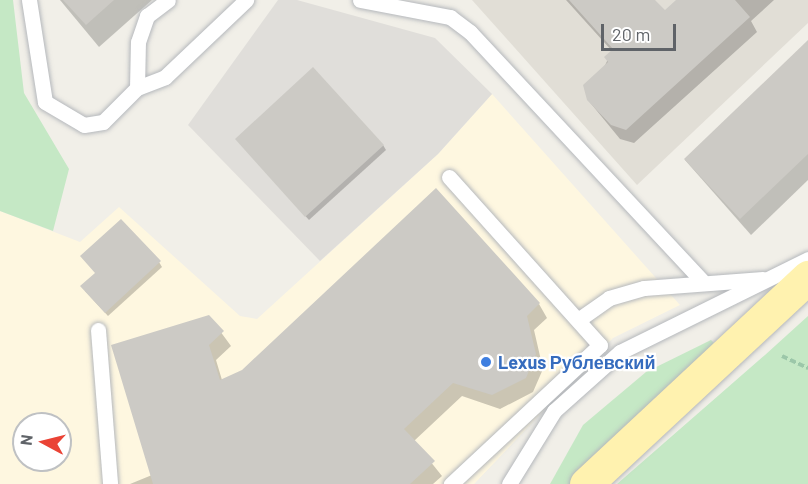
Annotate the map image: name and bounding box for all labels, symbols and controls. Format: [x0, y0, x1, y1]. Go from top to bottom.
scale bar [604, 12, 679, 50]
text: 20 m [612, 23, 650, 45]
place label: Lexus Рублевский [498, 351, 655, 373]
marker: Lexus Рублевский [479, 355, 493, 369]
north arrow [12, 412, 72, 472]
text: N [16, 434, 36, 446]

